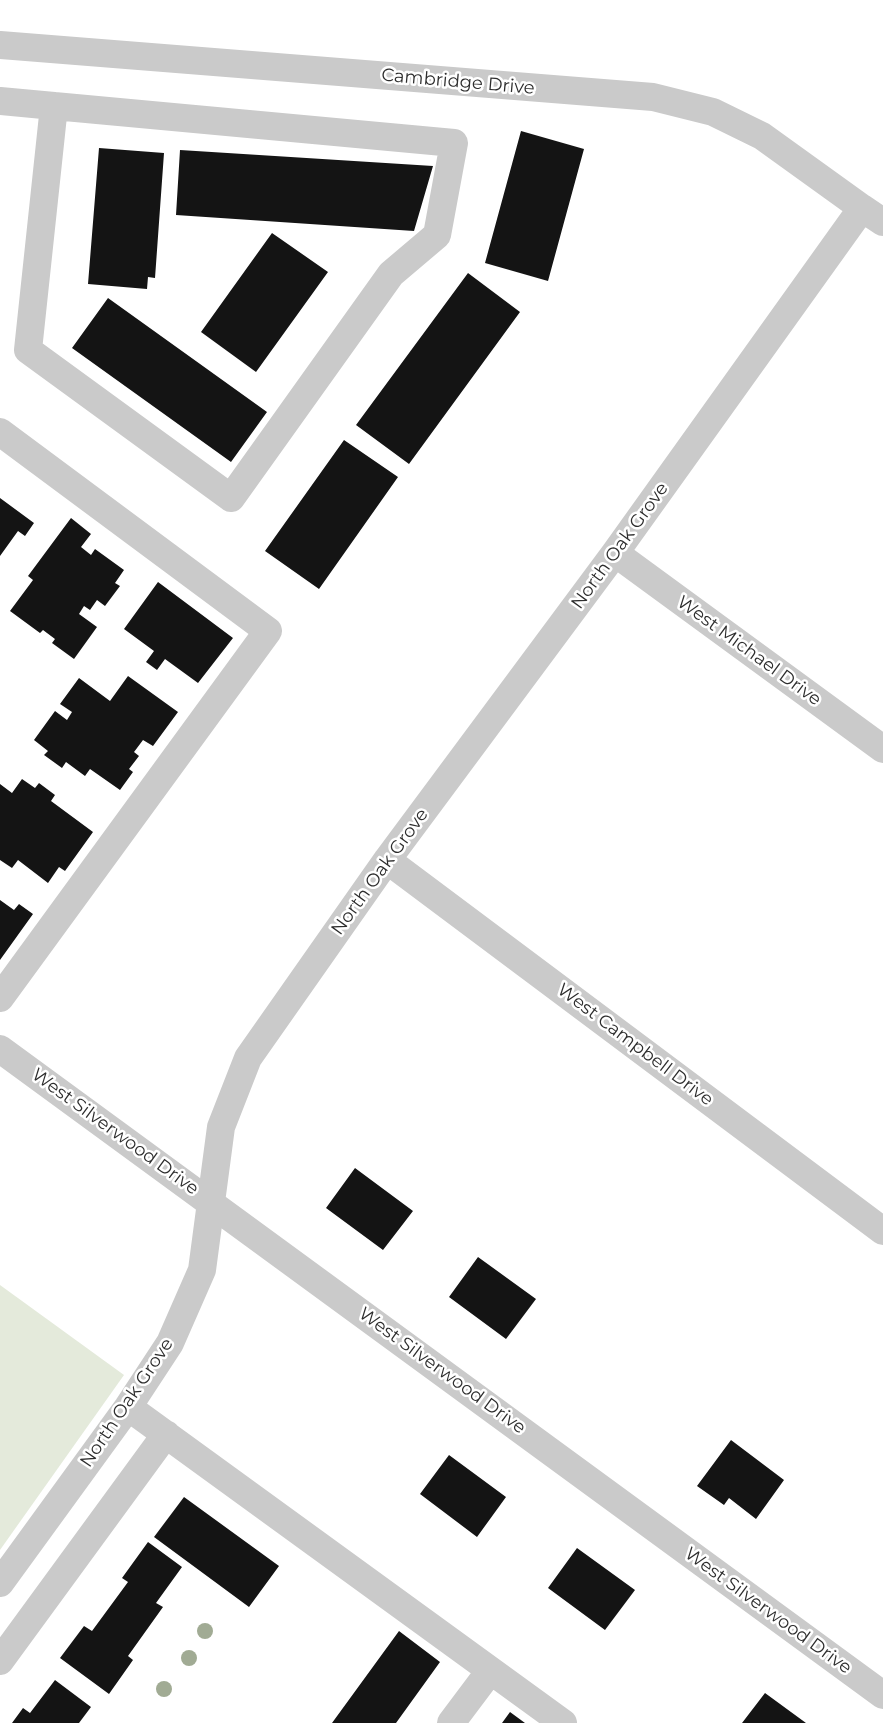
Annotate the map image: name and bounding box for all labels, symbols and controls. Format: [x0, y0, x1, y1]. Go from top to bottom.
street label: Cambridge Drive [380, 65, 536, 99]
street label: North Oak Grove [567, 479, 673, 613]
street label: West Michael Drive [673, 591, 825, 711]
street label: North Oak Grove [327, 805, 433, 939]
street label: West Campbell Drive [553, 979, 717, 1111]
street label: West Silverwood Drive [27, 1064, 203, 1200]
street label: West Silverwood Drive [354, 1303, 530, 1439]
street label: North Oak Grove [76, 1334, 178, 1472]
street label: West Silverwood Drive [680, 1543, 856, 1679]

